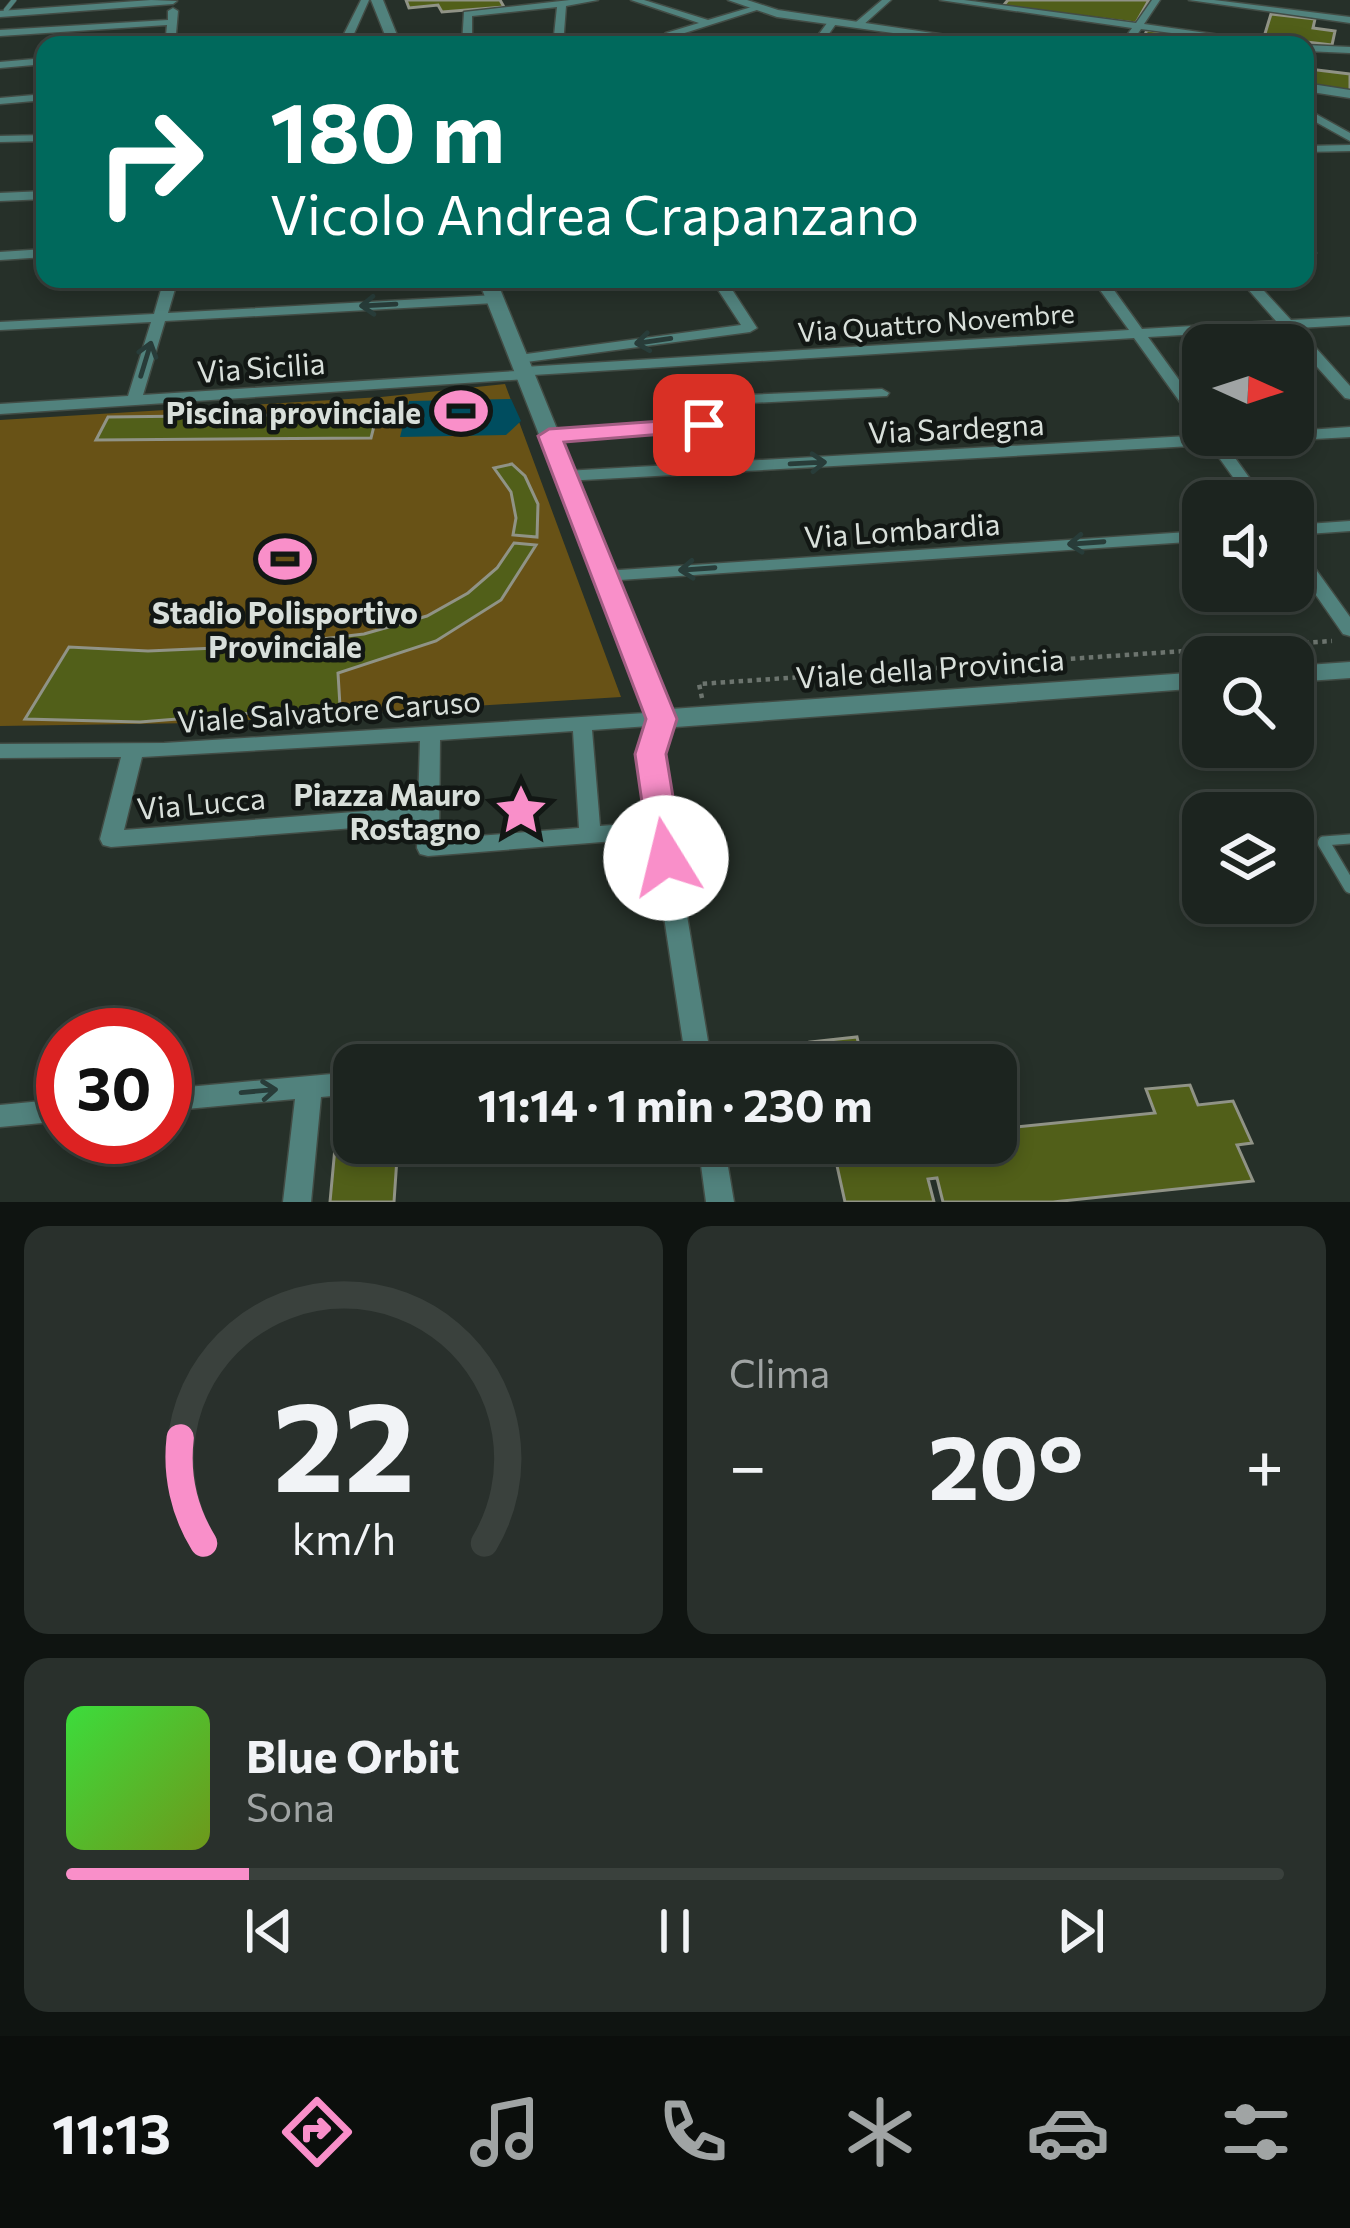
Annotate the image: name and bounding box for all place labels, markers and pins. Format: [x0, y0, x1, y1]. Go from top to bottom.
pin [653, 374, 755, 476]
sports icon: Piscina provinciale [432, 382, 490, 440]
place label: Piscina provinciale [166, 393, 421, 430]
sports icon: Stadio Polisportivo Provinciale [256, 530, 314, 588]
place label: Stadio Polisportivo Provinciale [152, 593, 418, 664]
place label: Piazza Mauro Rostagno [293, 775, 481, 846]
place icon: Piazza Mauro Rostagno [492, 781, 550, 839]

